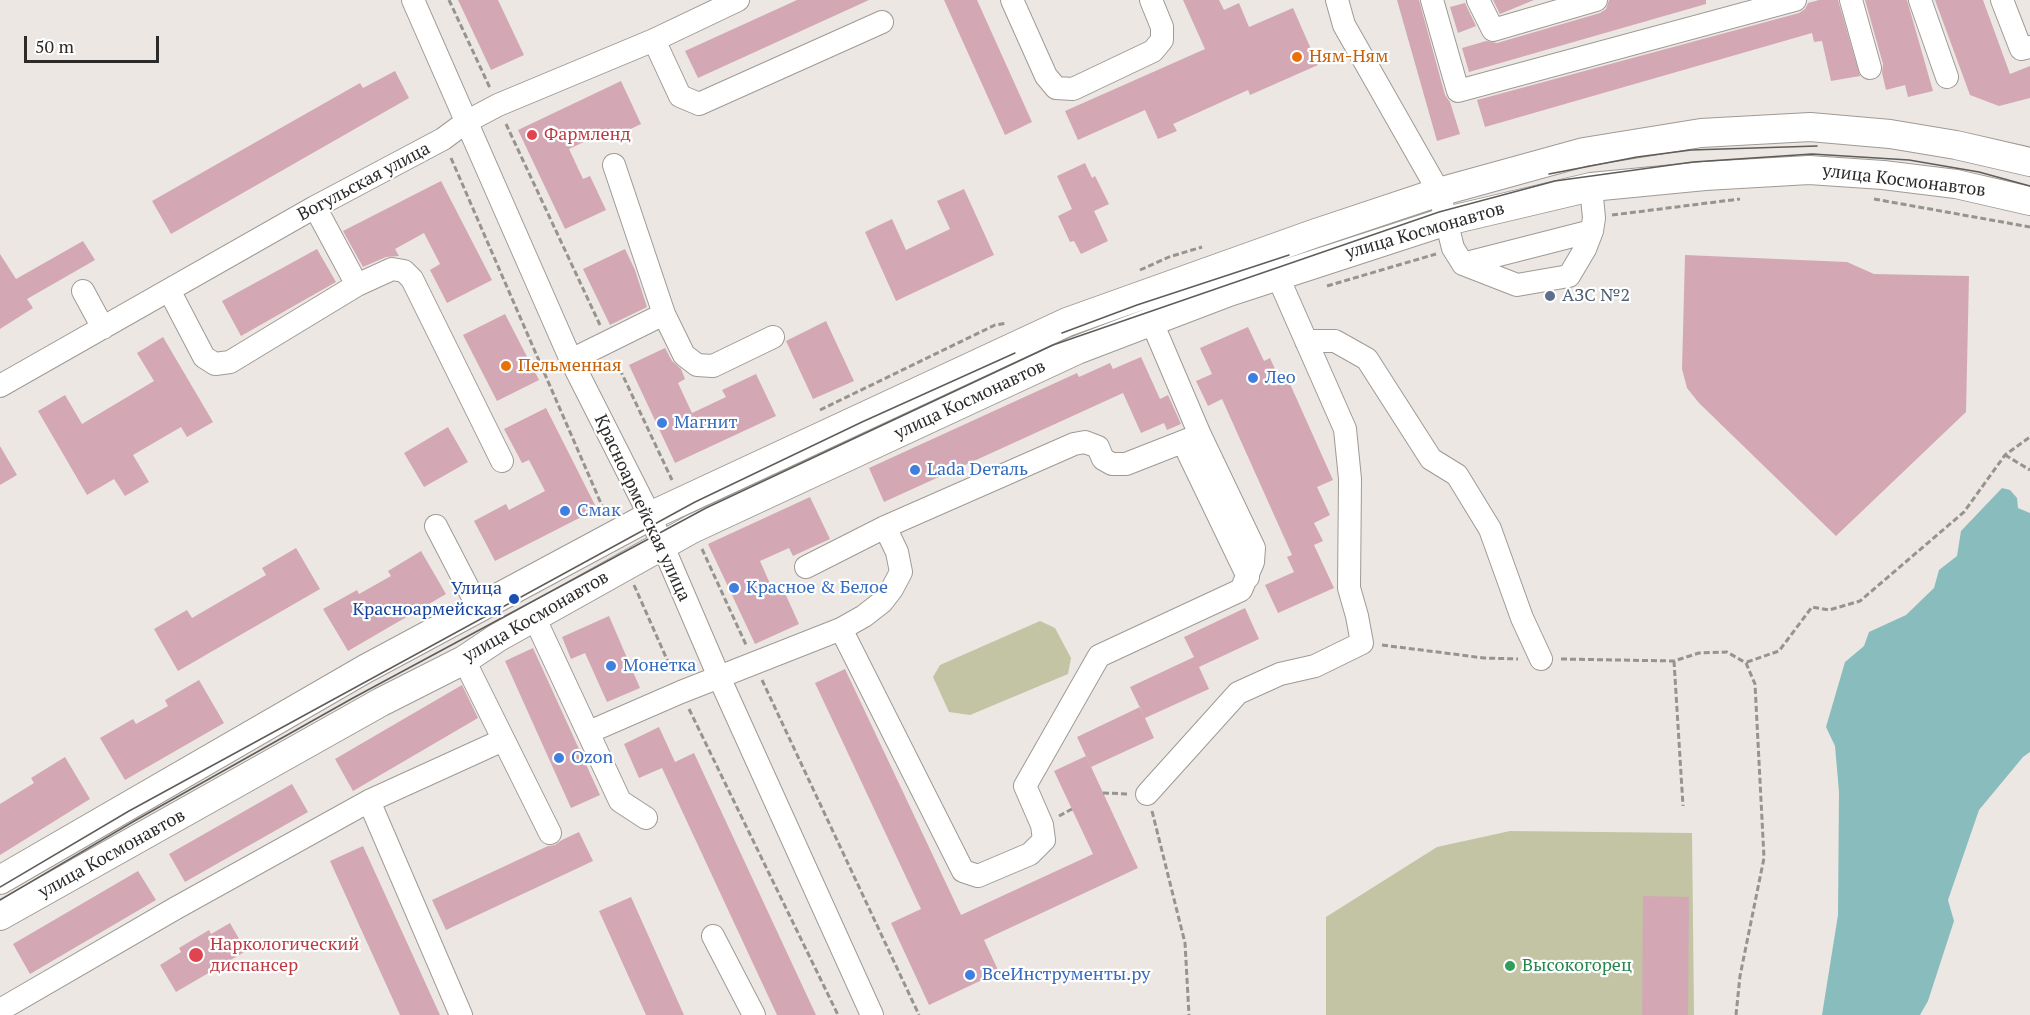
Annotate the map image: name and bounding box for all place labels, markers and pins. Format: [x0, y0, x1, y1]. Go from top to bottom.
place label: Ням-Ням [1309, 46, 1388, 68]
marker: Ням-Ням [1290, 50, 1304, 64]
place label: Фармленд [544, 124, 631, 146]
marker: Фармленд [525, 128, 539, 142]
place label: АЗС №2 [1562, 285, 1630, 307]
marker: АЗС №2 [1543, 289, 1557, 303]
place label: Пельменная [518, 355, 621, 377]
marker: Пельменная [499, 359, 513, 373]
place label: Лео [1265, 367, 1296, 389]
marker: Лео [1246, 371, 1260, 385]
place label: Магнит [674, 412, 737, 434]
marker: Магнит [655, 416, 669, 430]
place label: Lada Dеталь [927, 459, 1028, 481]
marker: Lada Dеталь [908, 463, 922, 477]
place label: Смак [577, 500, 621, 522]
marker: Смак [558, 504, 572, 518]
place label: Красное & Белое [746, 577, 888, 599]
place label: Улица Красноармейская [352, 578, 502, 620]
marker: Красное & Белое [727, 581, 741, 595]
marker: Улица Красноармейская [507, 592, 521, 606]
place label: Монетка [623, 655, 696, 677]
marker: Монетка [604, 659, 618, 673]
place label: Ozon [571, 747, 613, 769]
marker: Ozon [552, 751, 566, 765]
place label: Наркологический диспансер [210, 934, 359, 976]
marker: Наркологический диспансер [187, 946, 205, 964]
place label: Высокогорец [1522, 955, 1632, 977]
marker: Высокогорец [1503, 959, 1517, 973]
place label: ВсеИнструменты.ру [982, 964, 1150, 986]
marker: ВсеИнструменты.ру [963, 968, 977, 982]

